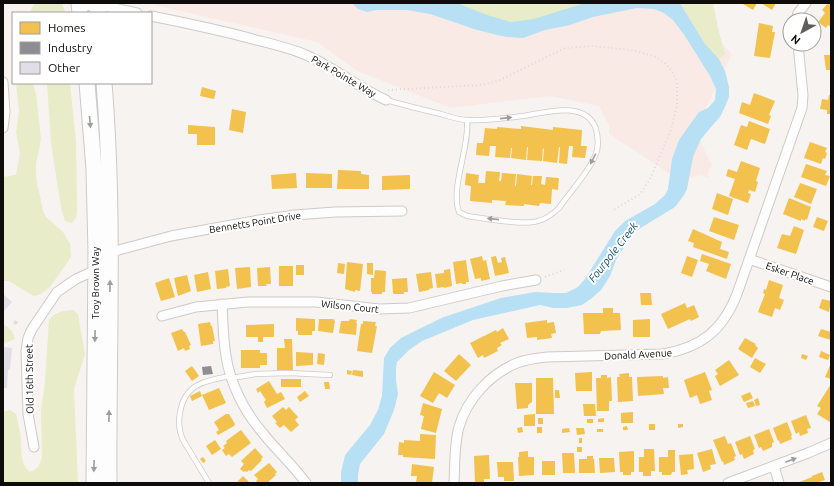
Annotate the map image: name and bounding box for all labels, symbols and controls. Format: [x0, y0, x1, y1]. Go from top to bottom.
legend [12, 12, 152, 84]
north arrow [782, 12, 822, 52]
text: Homes [48, 21, 86, 34]
text: N [789, 32, 803, 47]
text: Industry [48, 41, 93, 54]
street label: Park Pointe Way [309, 53, 378, 99]
text: Other [48, 61, 81, 74]
one-way arrow [500, 114, 512, 121]
one-way arrow [87, 116, 93, 128]
one-way arrow [590, 153, 596, 165]
street label: Bennetts Point Drive [208, 210, 302, 235]
one-way arrow [487, 216, 499, 223]
water label: Fourpole Creek [586, 220, 640, 284]
street label: Troy Brown Way [90, 246, 101, 319]
street label: Esker Place [764, 260, 815, 287]
one-way arrow [107, 279, 113, 292]
street label: Wilson Court [320, 298, 379, 315]
one-way arrow [92, 330, 98, 343]
street label: Old 16th Street [23, 344, 36, 414]
street label: Donald Avenue [604, 347, 672, 362]
one-way arrow [106, 409, 112, 422]
one-way arrow [785, 456, 797, 462]
one-way arrow [91, 460, 97, 473]

